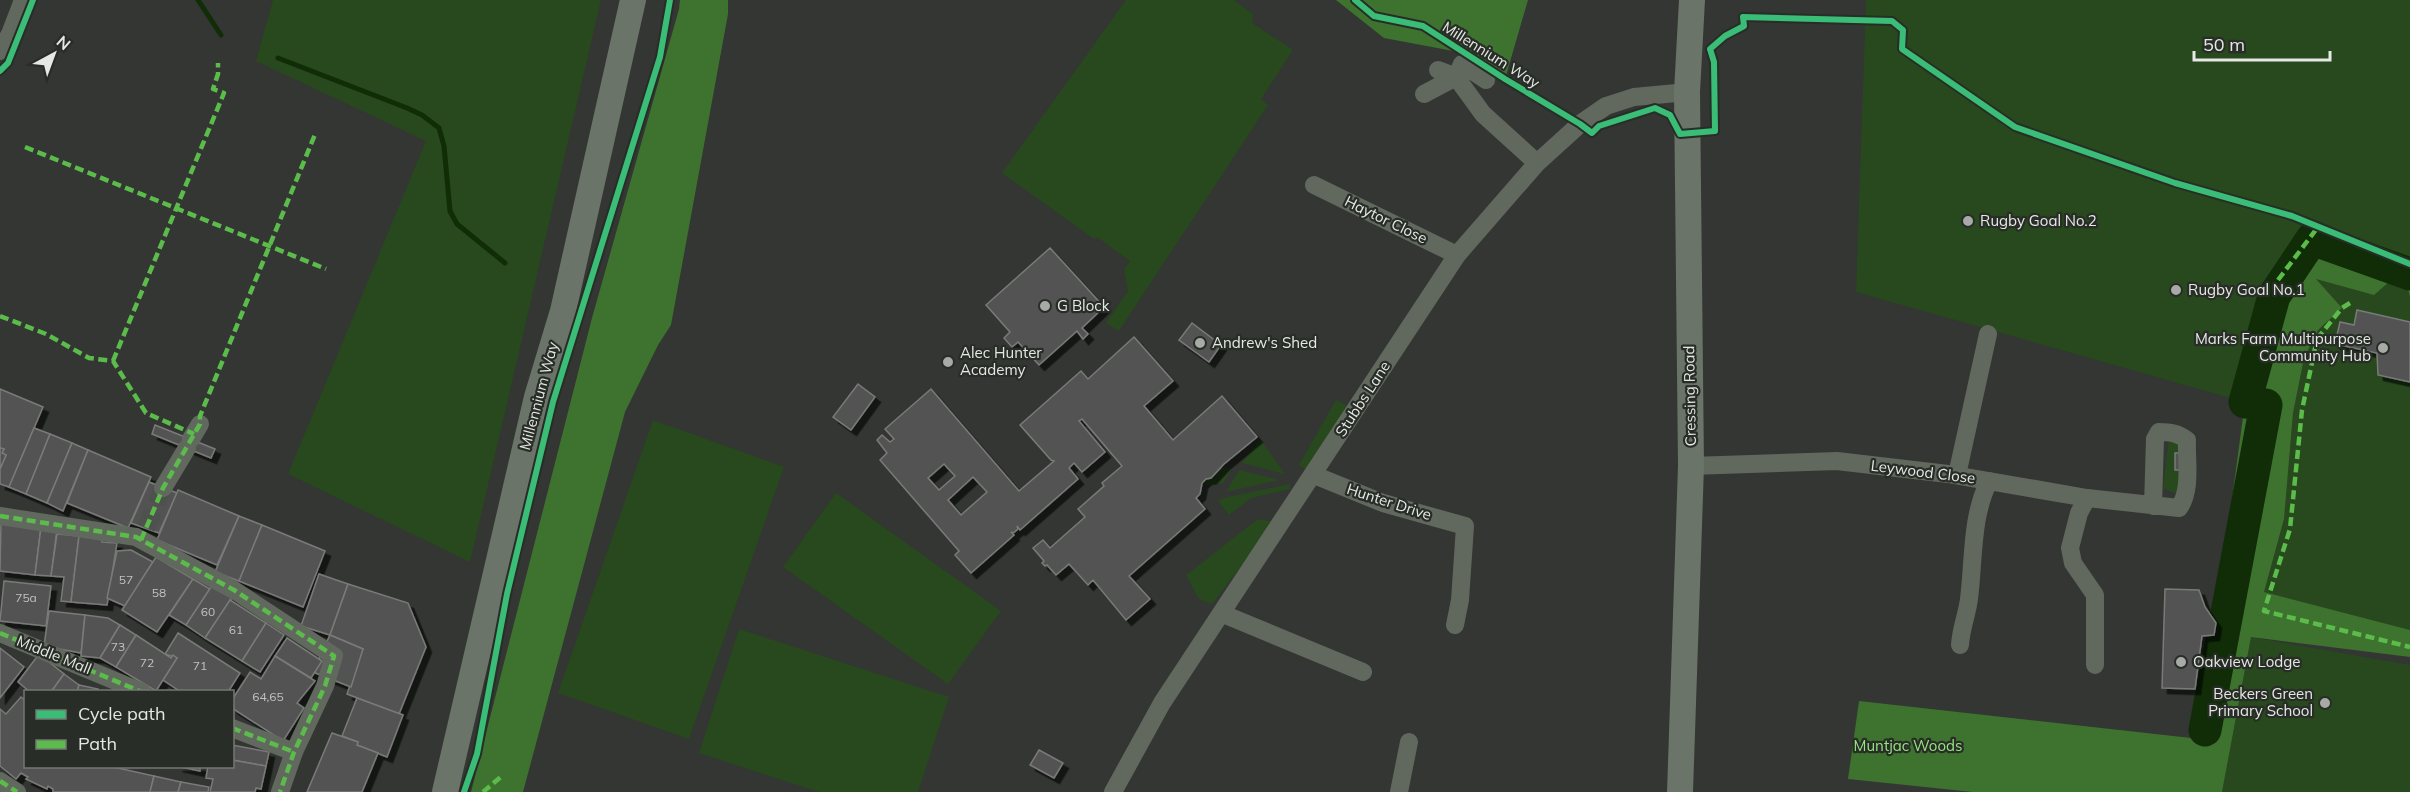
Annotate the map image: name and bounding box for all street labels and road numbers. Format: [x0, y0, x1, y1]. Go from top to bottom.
street label: Millennium Way [1439, 17, 1544, 92]
street label: Haytor Close [1342, 191, 1431, 248]
street label: Millennium Way [515, 340, 562, 452]
street label: Cressing Road [1679, 345, 1700, 447]
street label: Stubbs Lane [1331, 357, 1394, 440]
street label: Leywood Close [1870, 456, 1976, 487]
street label: Hunter Drive [1344, 479, 1434, 524]
street label: Middle Mall [14, 631, 94, 678]

